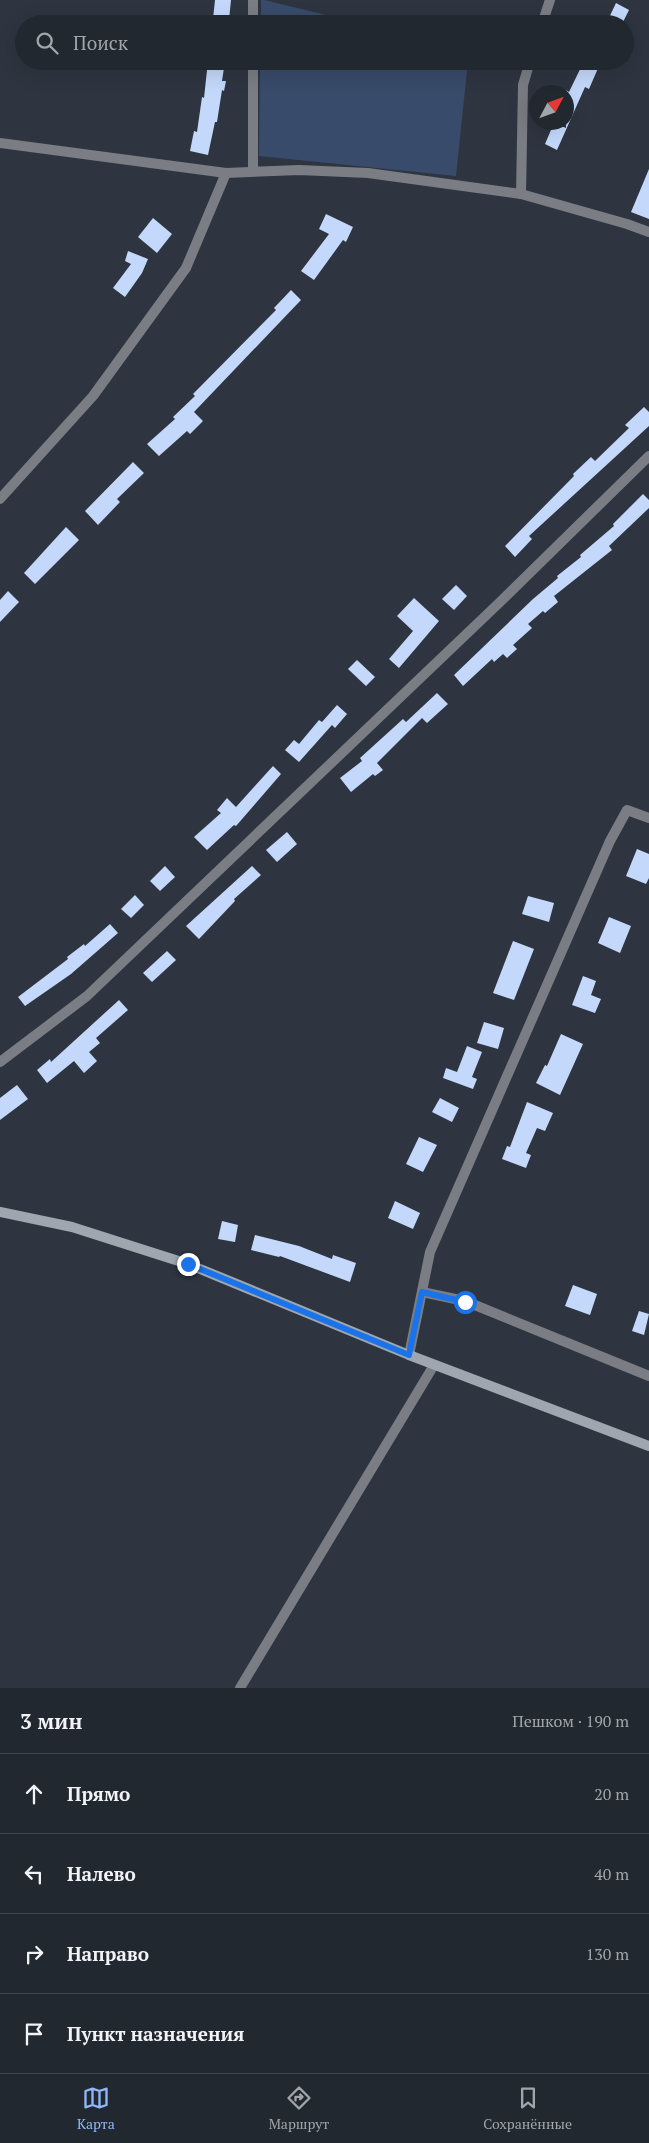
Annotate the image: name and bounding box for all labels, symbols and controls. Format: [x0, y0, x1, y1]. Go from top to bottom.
search box [15, 15, 634, 70]
icon: search [33, 29, 61, 57]
text: Поиск [73, 30, 128, 55]
north arrow [529, 85, 574, 130]
route end [177, 1253, 200, 1276]
route start [454, 1291, 477, 1314]
text: 3 мин [20, 1707, 82, 1735]
text: Пешком · 190 m [512, 1710, 629, 1732]
icon: ahead [20, 1780, 48, 1808]
text: Прямо [67, 1781, 130, 1806]
text: 20 m [594, 1783, 629, 1805]
icon: left [20, 1860, 48, 1888]
text: Налево [67, 1861, 136, 1886]
text: 40 m [594, 1863, 629, 1885]
icon: right [20, 1940, 48, 1968]
text: Направо [67, 1941, 149, 1966]
text: 130 m [586, 1943, 629, 1965]
icon: arrive [20, 2020, 48, 2048]
text: Пункт назначения [67, 2021, 244, 2046]
tab: Карта [77, 2084, 115, 2133]
tab: Маршрут [269, 2084, 329, 2133]
tab: Сохранённые [483, 2084, 572, 2133]

